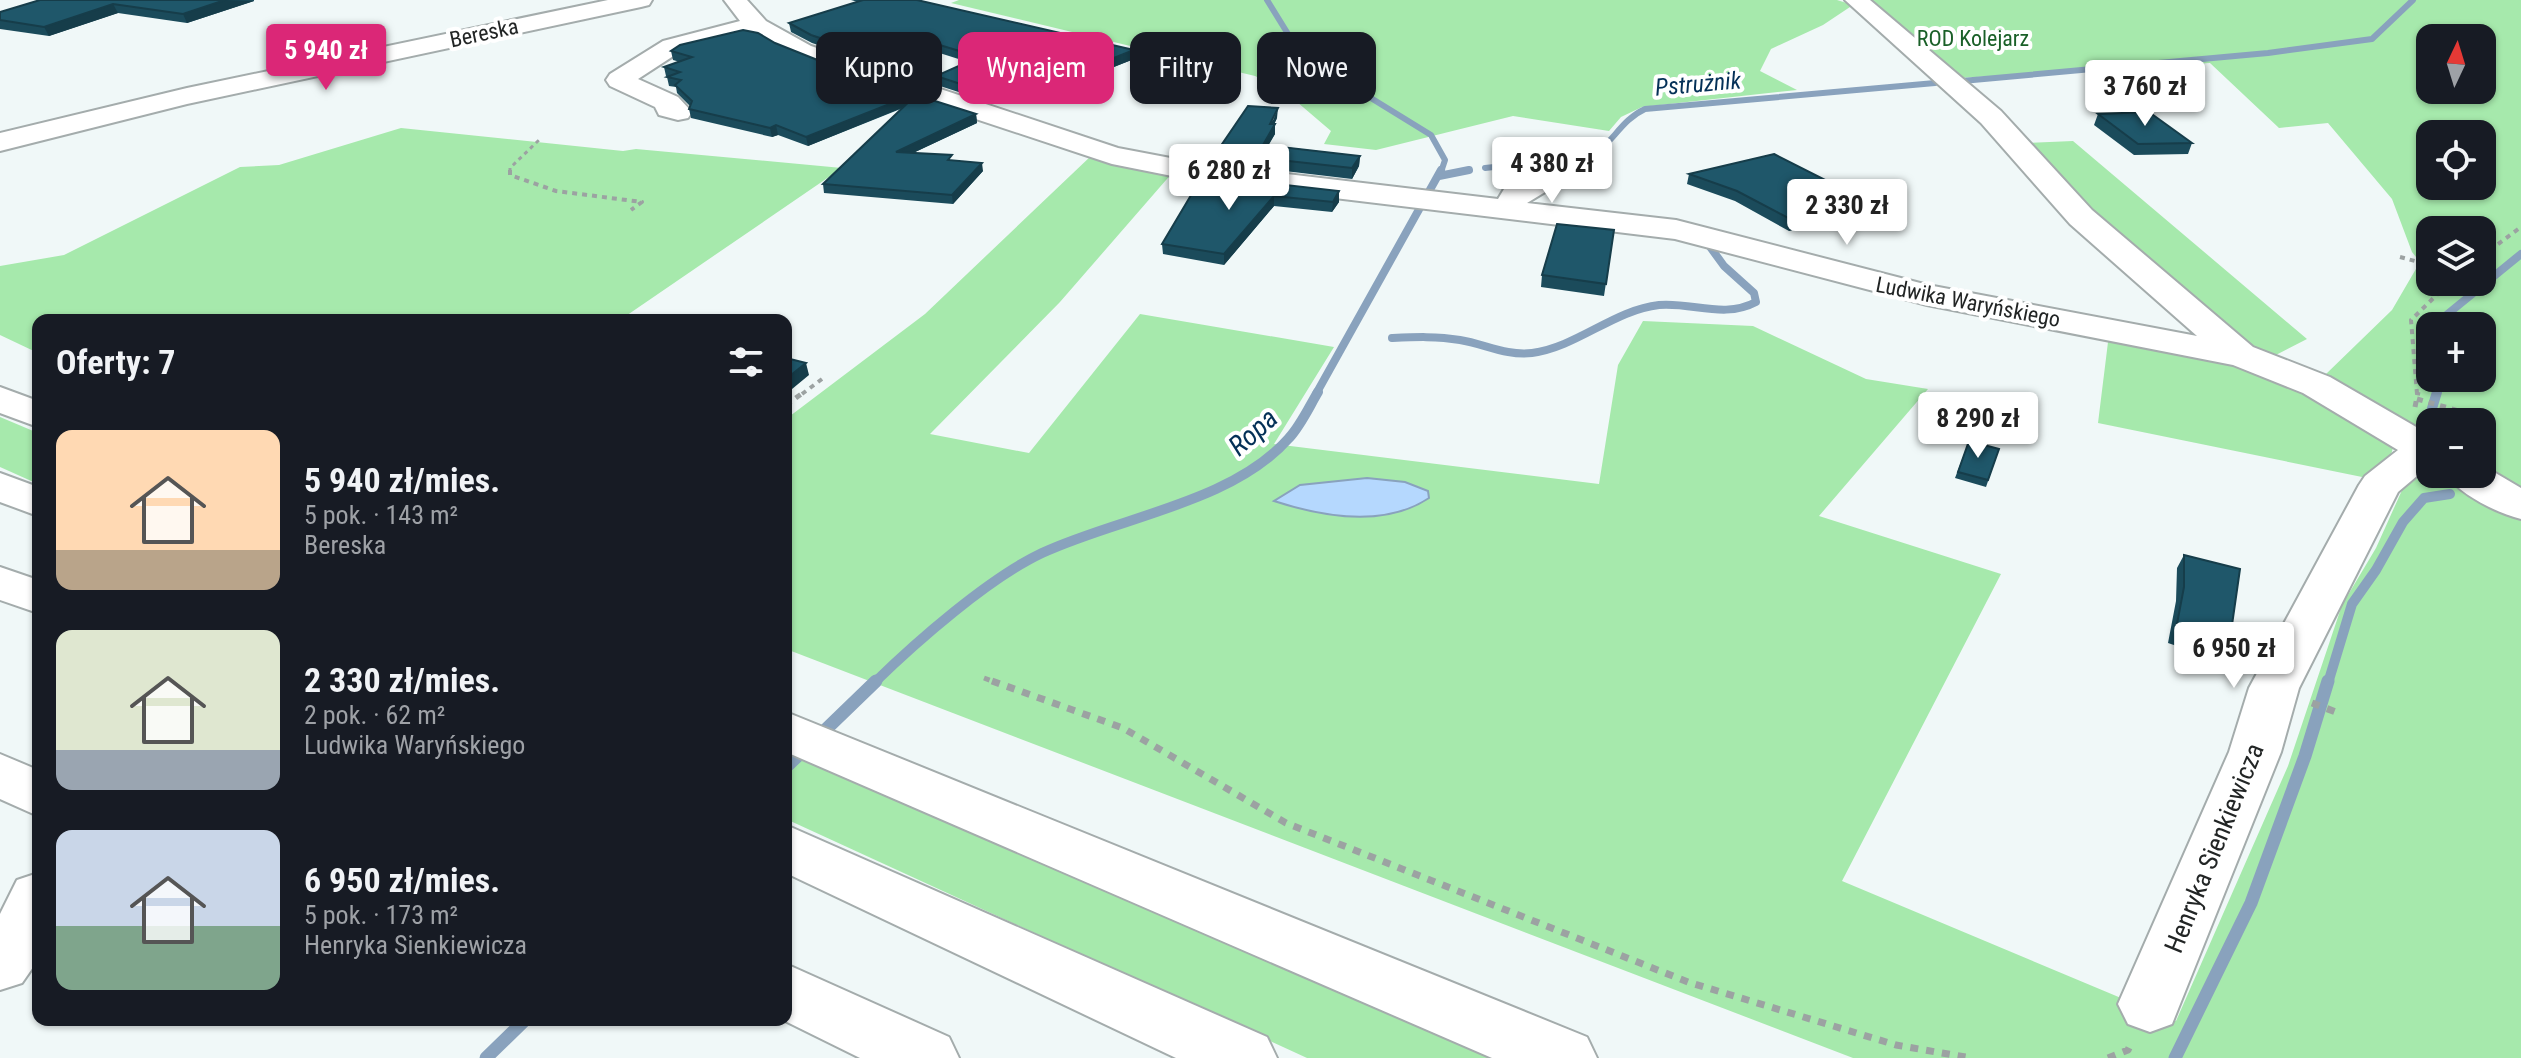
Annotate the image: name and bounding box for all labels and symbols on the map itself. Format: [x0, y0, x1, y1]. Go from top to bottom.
street label: Bereska [447, 14, 521, 52]
pin: 5 940 zł [243, 24, 409, 92]
north arrow [2416, 24, 2496, 104]
park label: ROD Kolejarz [1917, 26, 2029, 51]
pin: 3 760 zł [2062, 60, 2228, 128]
water label: Pstrużnik [1654, 66, 1743, 102]
pin: 4 380 zł [1469, 137, 1635, 205]
pin: 6 280 zł [1146, 144, 1312, 212]
pin: 2 330 zł [1764, 179, 1930, 247]
street label: Ludwika Waryńskiego [1874, 272, 2062, 332]
pin: 8 290 zł [1895, 392, 2061, 460]
water label: Ropa [1222, 402, 1284, 462]
pin: 6 950 zł [2151, 622, 2317, 690]
street label: Henryka Sienkiewicza [2158, 739, 2270, 957]

